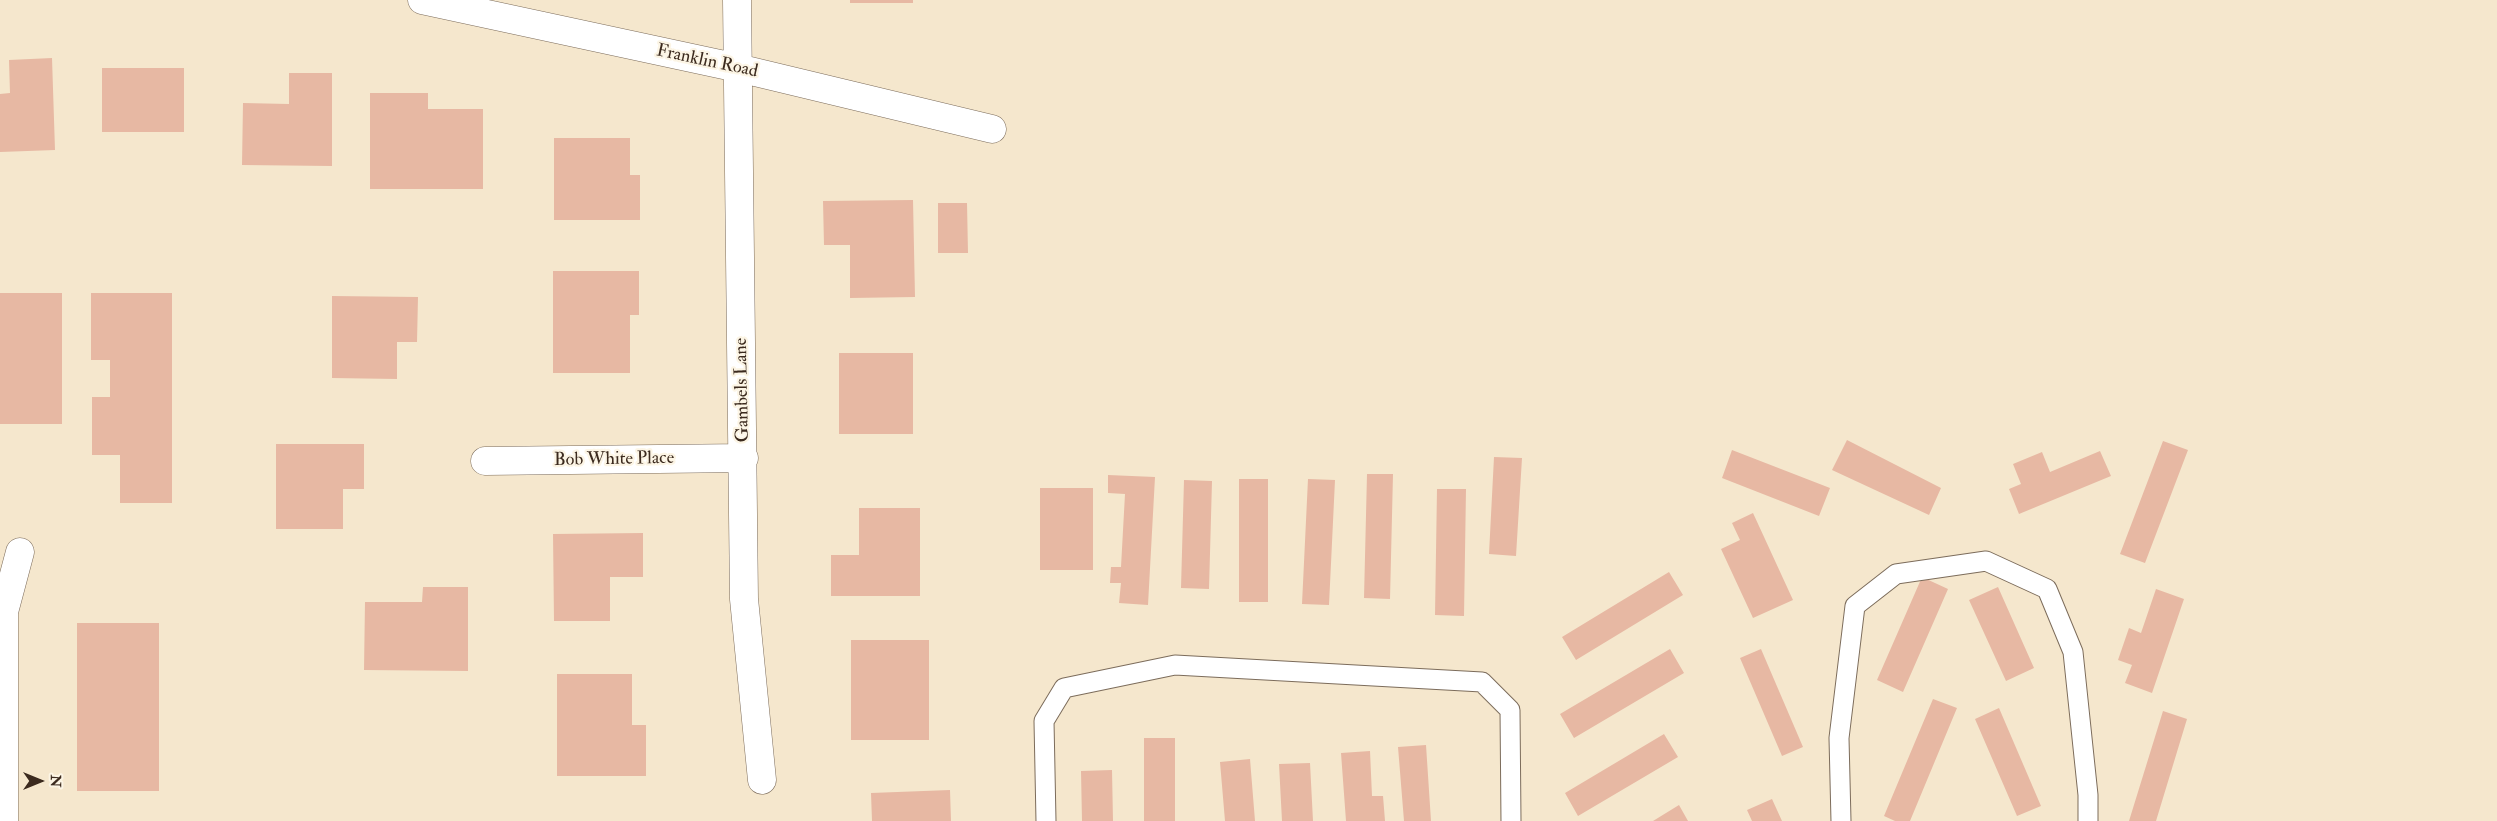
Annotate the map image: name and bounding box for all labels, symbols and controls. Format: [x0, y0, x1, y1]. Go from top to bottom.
street label: Franklin Road [654, 41, 760, 83]
street label: Gambels Lane [731, 338, 755, 442]
street label: Bob White Place [554, 448, 674, 472]
north arrow [15, 756, 65, 806]
text: N [47, 775, 64, 787]

